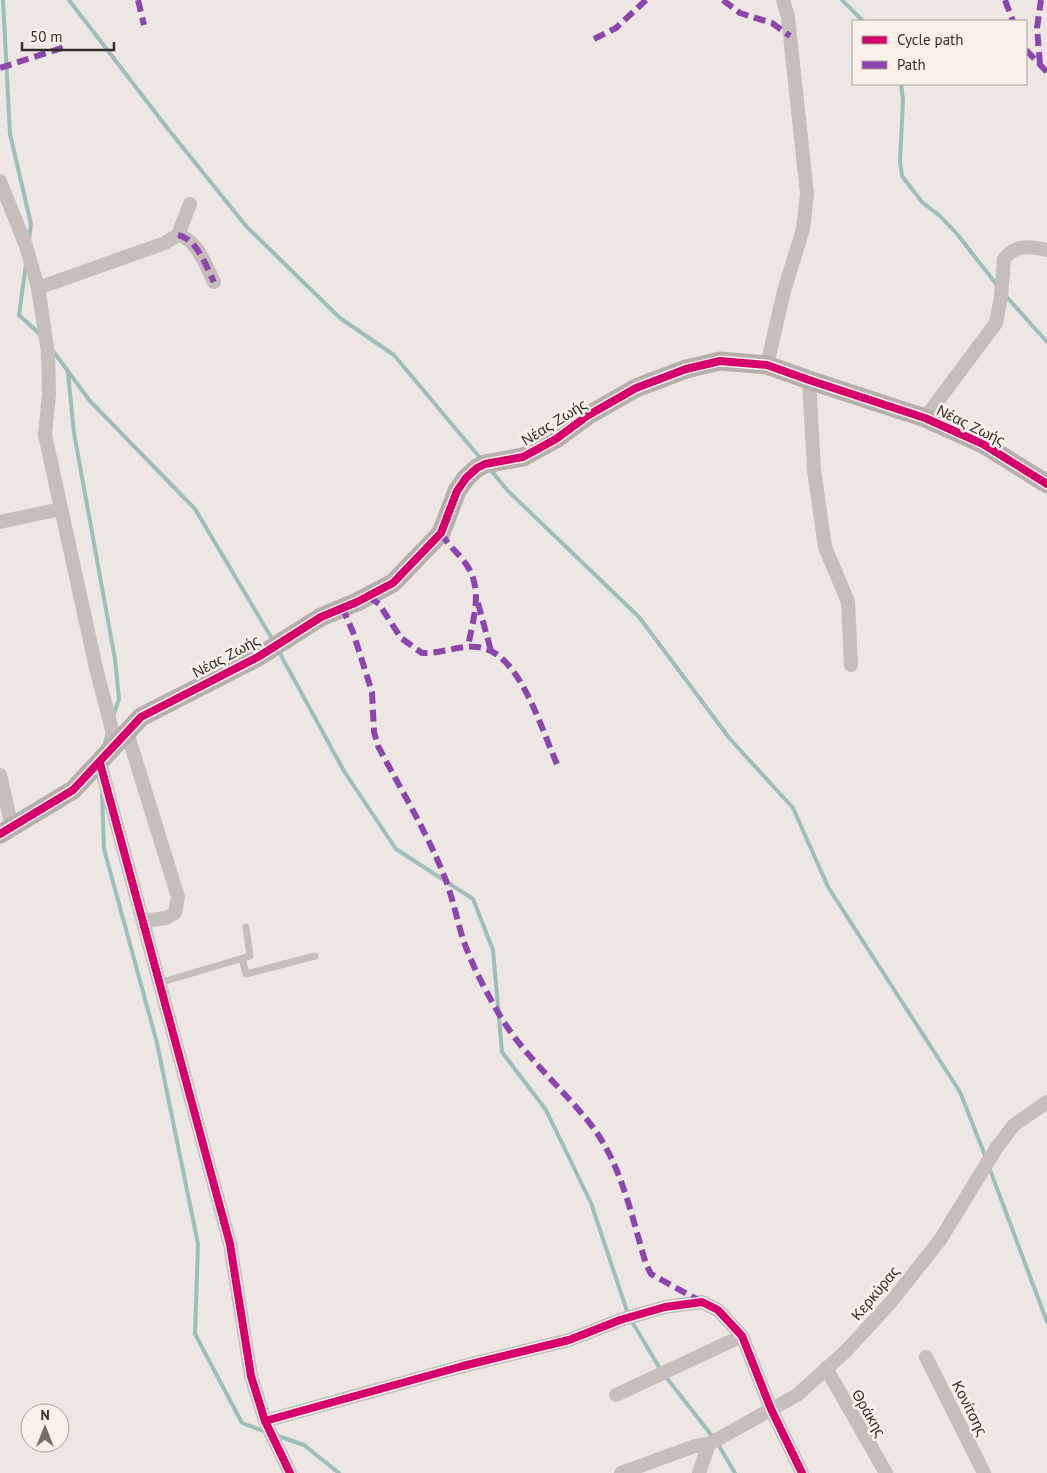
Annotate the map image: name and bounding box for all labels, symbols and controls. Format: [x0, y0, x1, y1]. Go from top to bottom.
scale bar [22, 20, 115, 52]
legend [852, 20, 1027, 85]
text: 50 m [30, 27, 63, 46]
text: Cycle path [897, 30, 963, 49]
text: Path [897, 55, 926, 74]
street label: Νέας Ζωής [518, 394, 590, 450]
street label: Νέας Ζωής [934, 400, 1008, 450]
street label: Νέας Ζωής [189, 630, 263, 682]
street label: Κερκύρας [847, 1262, 903, 1324]
street label: Κονίτσης [948, 1377, 992, 1439]
street label: Θράκης [848, 1386, 890, 1440]
north arrow [20, 1403, 70, 1453]
text: N [40, 1406, 50, 1424]

